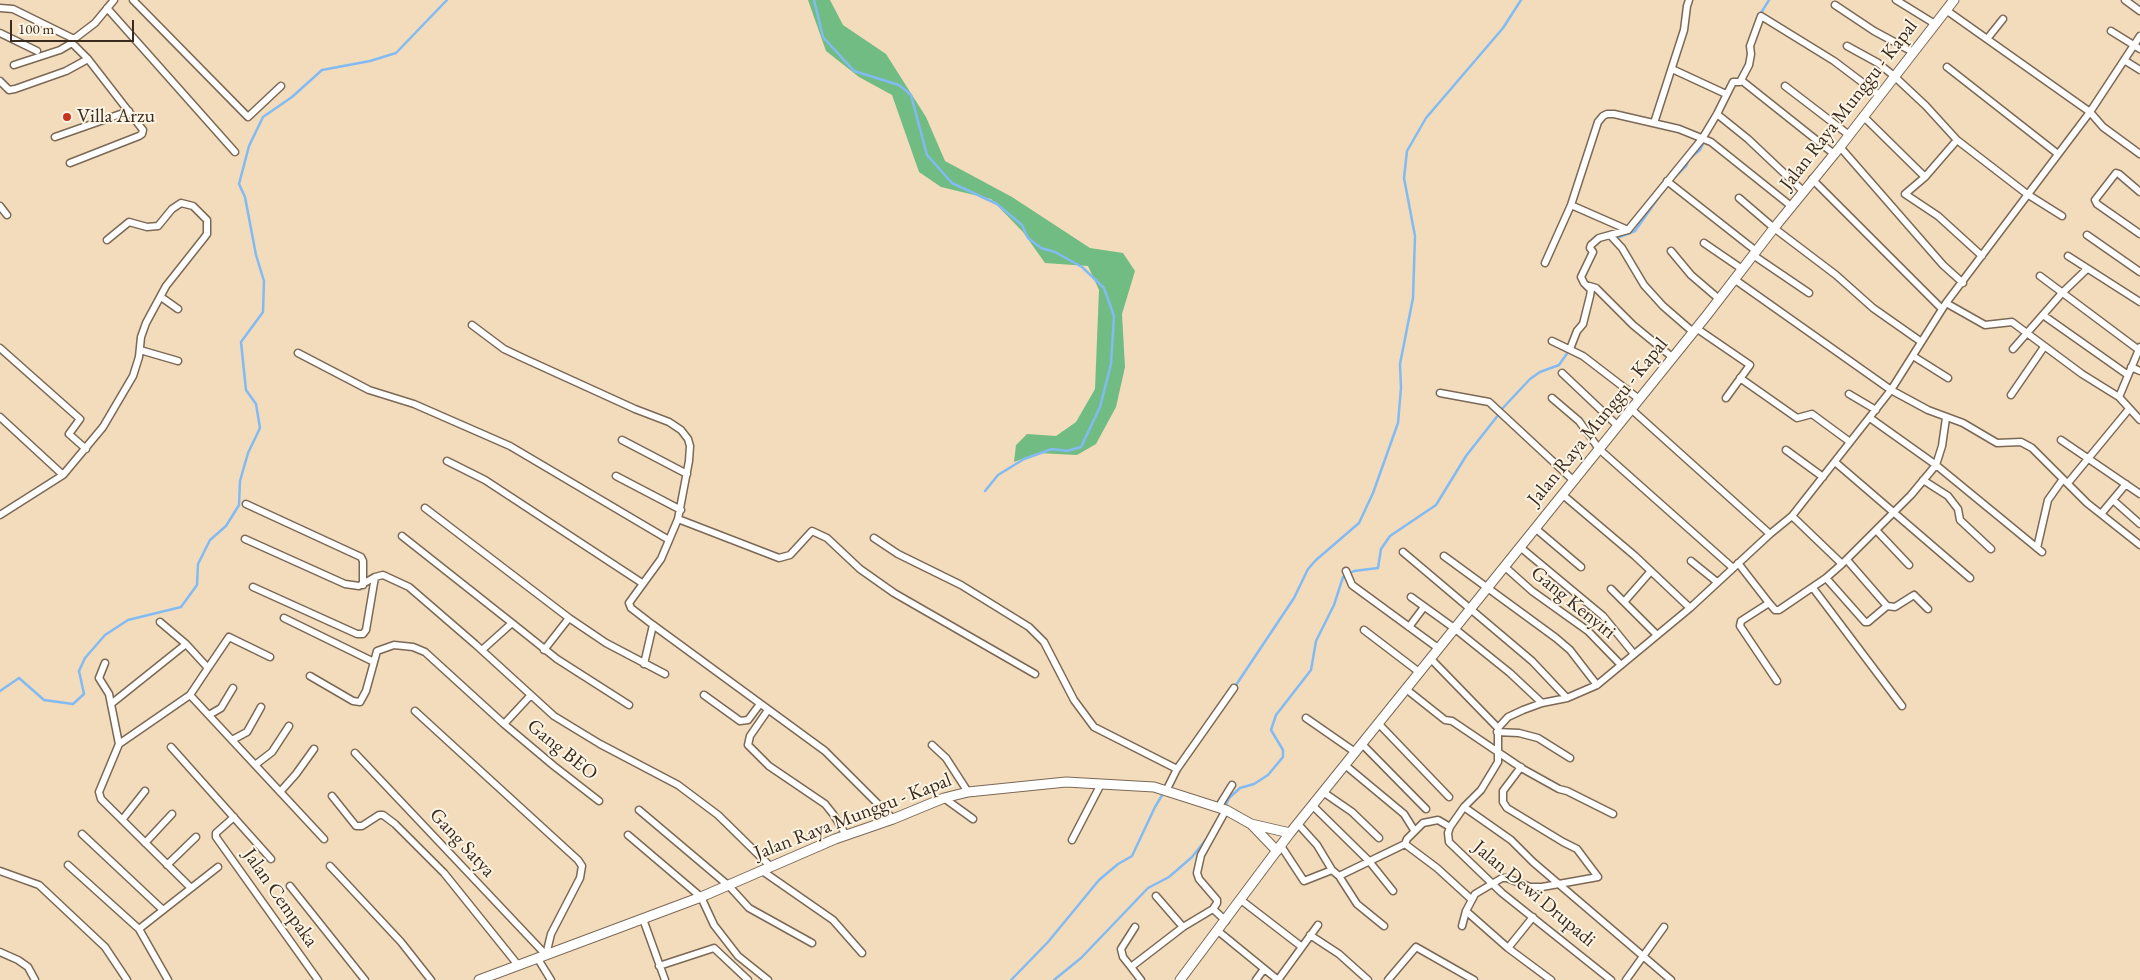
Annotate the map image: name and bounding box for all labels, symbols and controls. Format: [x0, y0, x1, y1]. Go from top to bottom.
scale bar [12, 10, 136, 42]
street label: Jalan Raya Munggu - Kapal [1775, 15, 1923, 195]
text: 100 m [18, 19, 54, 38]
place label: Villa Arzu [77, 105, 155, 129]
marker: Villa Arzu [61, 111, 73, 123]
street label: Jalan Raya Munggu - Kapal [1523, 333, 1673, 511]
street label: Gang Kenyiri [1526, 562, 1620, 644]
street label: Gang BEO [522, 714, 602, 786]
street label: Jalan Raya Munggu - Kapal [751, 768, 955, 866]
street label: Gang Satya [424, 803, 500, 883]
street label: Jalan Dewi Drupadi [1468, 836, 1600, 952]
street label: Jalan Cempaka [237, 844, 323, 952]

